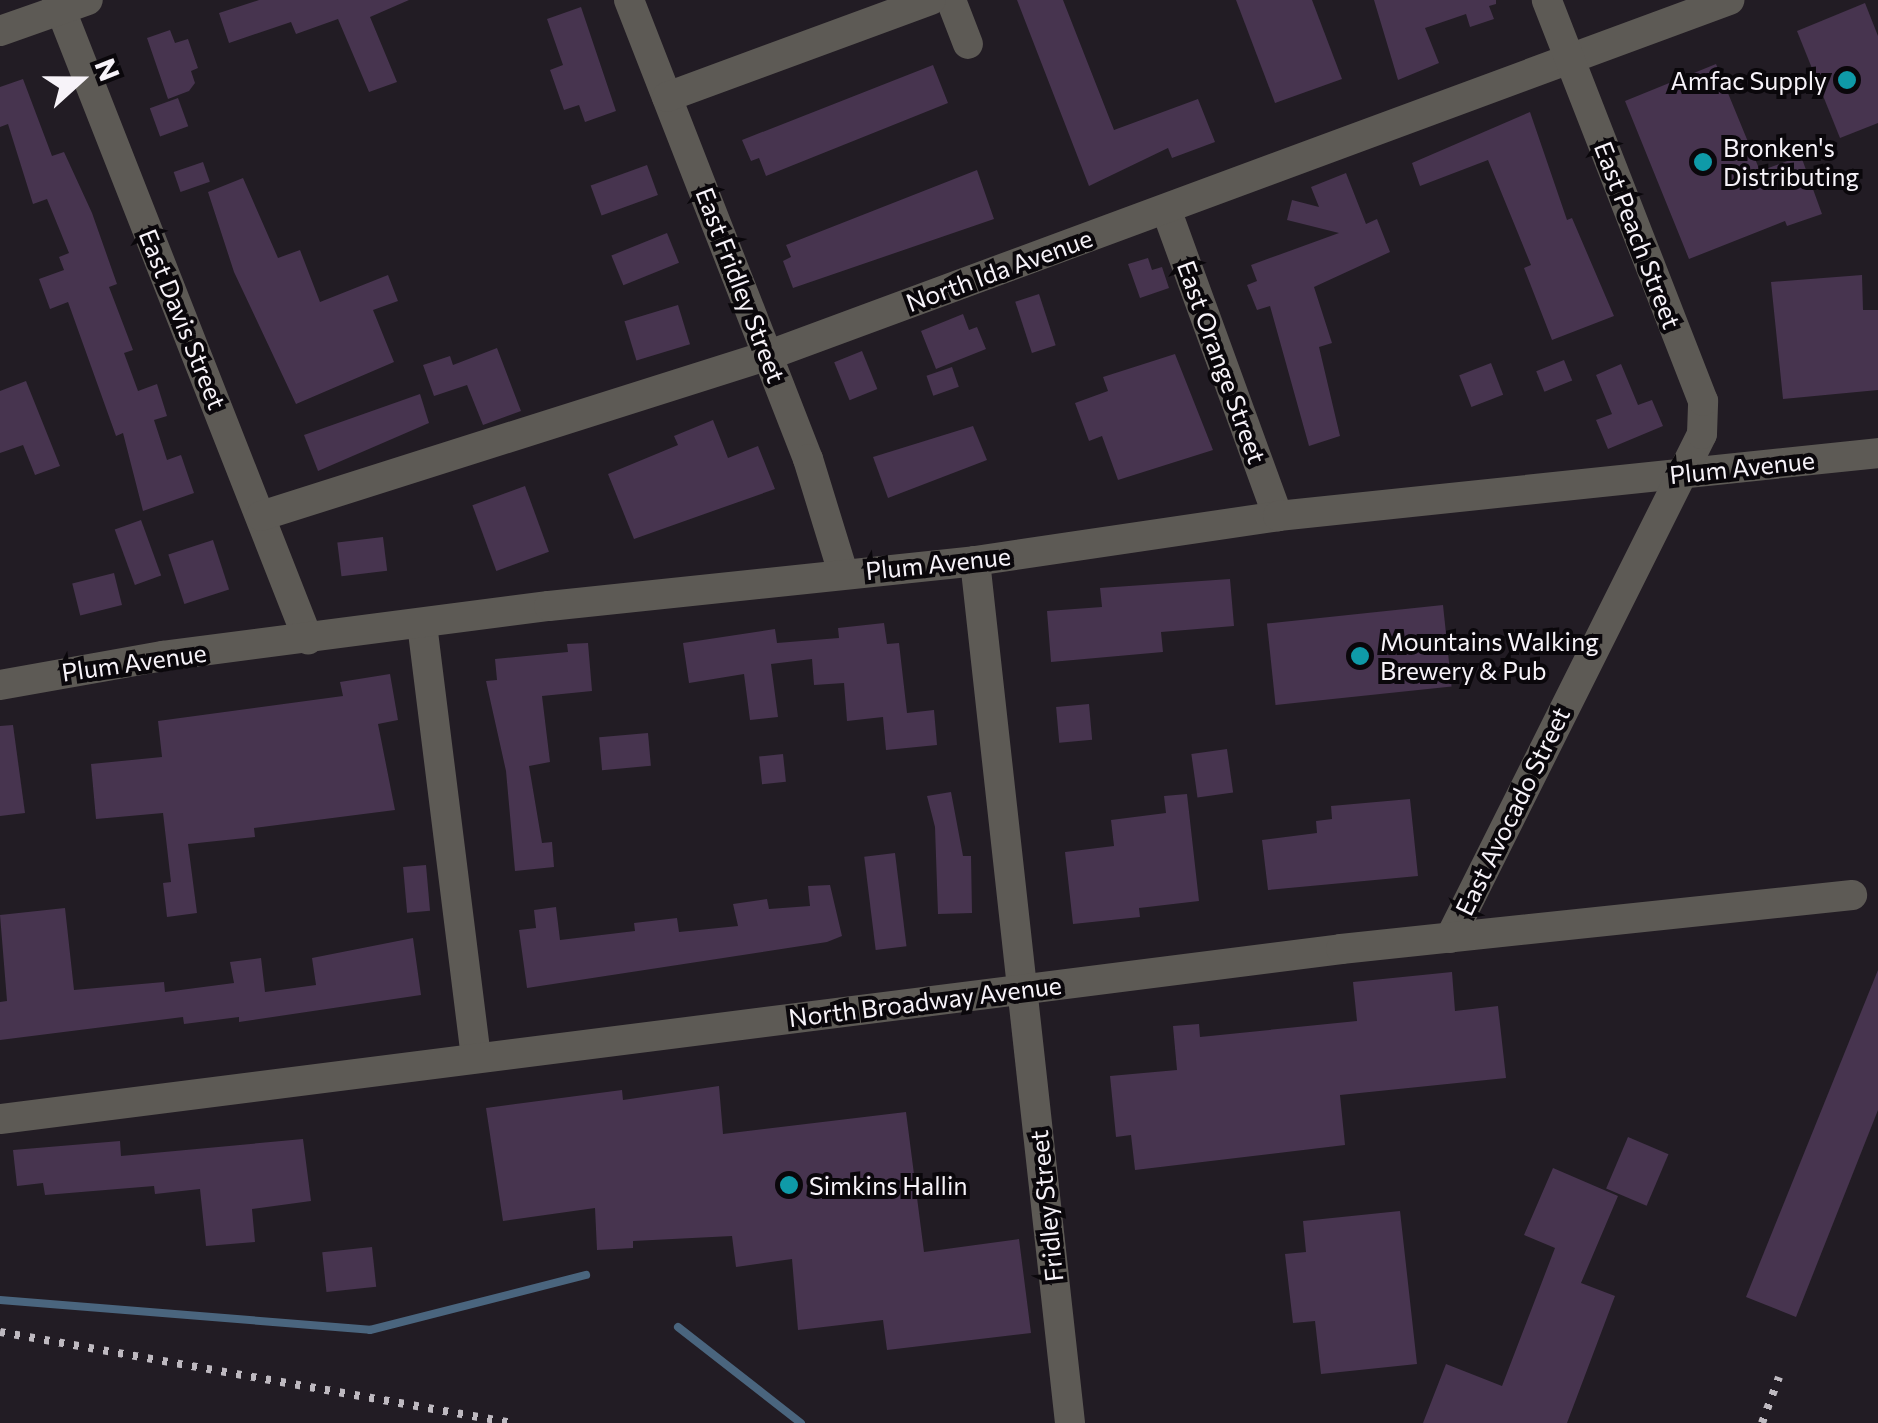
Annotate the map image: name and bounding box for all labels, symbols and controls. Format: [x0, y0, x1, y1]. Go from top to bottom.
north arrow [30, 30, 130, 130]
text: N [88, 53, 128, 85]
place label: Amfac Supply [1671, 65, 1827, 95]
marker: Amfac Supply [1836, 69, 1858, 91]
place label: Bronken's Distributing [1723, 133, 1859, 192]
street label: East Peach Street [1589, 137, 1687, 333]
marker: Bronken's Distributing [1692, 151, 1714, 173]
street label: East Fridley Street [690, 183, 792, 387]
street label: North Ida Avenue [902, 222, 1096, 318]
street label: East Davis Street [133, 225, 233, 413]
street label: East Orange Street [1171, 256, 1273, 468]
street label: Plum Avenue [1668, 444, 1816, 490]
street label: Plum Avenue [864, 540, 1012, 586]
place label: Mountains Walking Brewery & Pub [1380, 627, 1599, 686]
street label: Plum Avenue [60, 637, 208, 687]
marker: Mountains Walking Brewery & Pub [1349, 645, 1371, 667]
street label: East Avocado Street [1449, 702, 1575, 920]
street label: North Broadway Avenue [787, 969, 1063, 1033]
street label: Fridley Street [1023, 1129, 1069, 1283]
place label: Simkins Hallin [809, 1170, 968, 1200]
marker: Simkins Hallin [778, 1174, 800, 1196]

